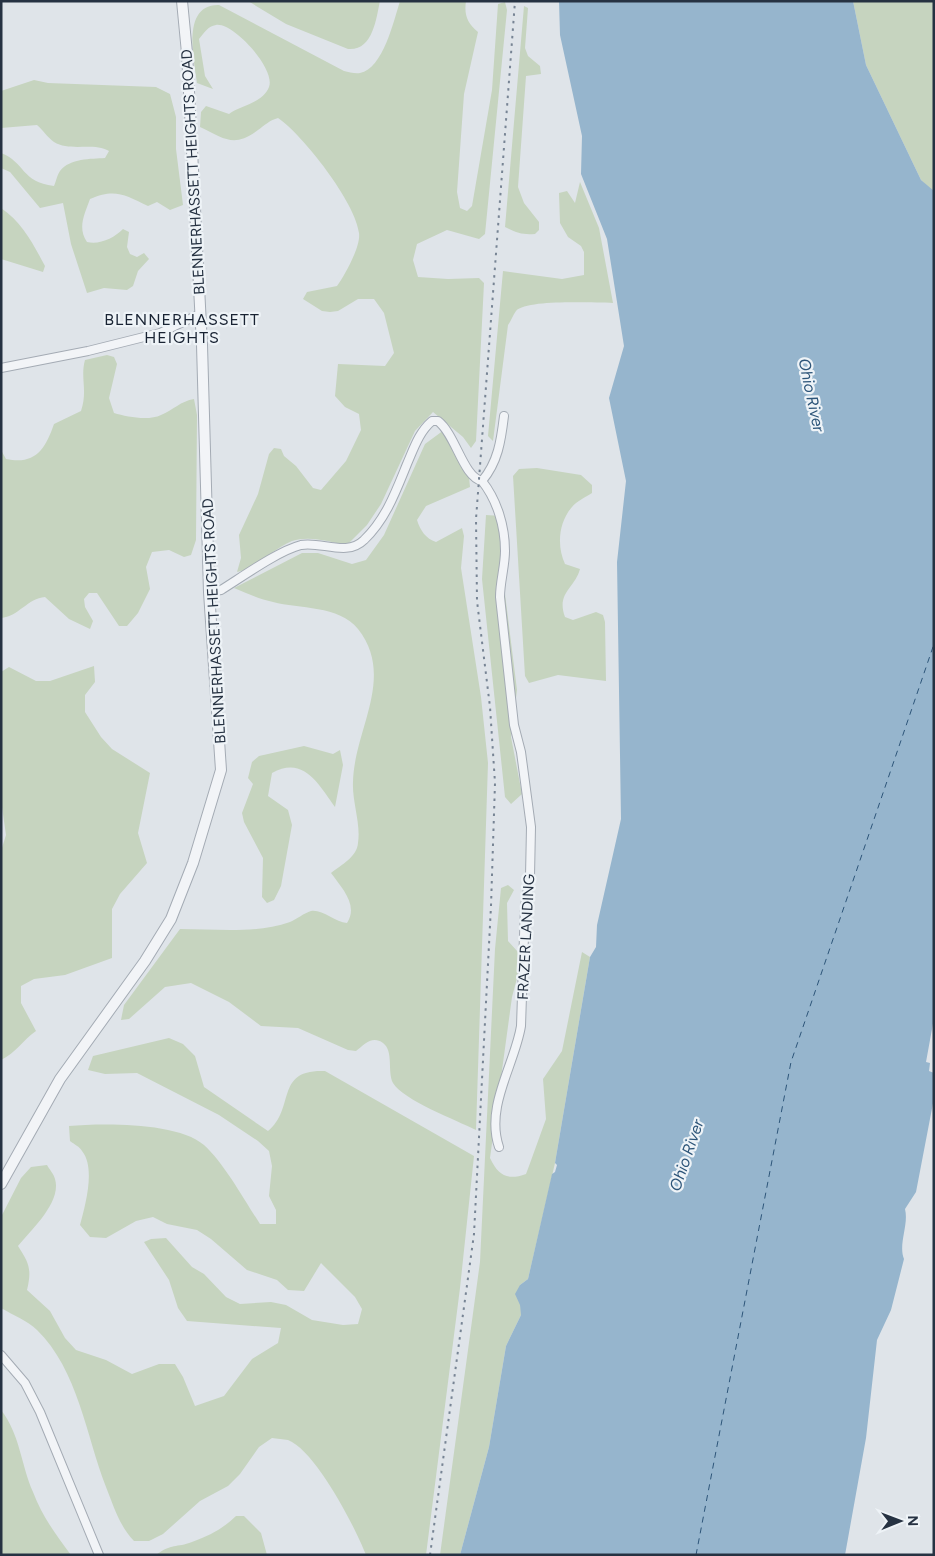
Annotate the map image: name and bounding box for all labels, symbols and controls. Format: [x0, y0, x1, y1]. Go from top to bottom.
street label: BLENNERHASSETT HEIGHTS ROAD [178, 49, 208, 295]
district label: BLENNERHASSETT HEIGHTS [104, 310, 260, 347]
water label: Ohio River [794, 357, 829, 434]
street label: BLENNERHASSETT HEIGHTS ROAD [199, 498, 229, 744]
street label: FRAZER LANDING [514, 873, 538, 1001]
water label: Ohio River [665, 1116, 708, 1193]
north arrow [875, 1496, 925, 1546]
text: N [904, 1515, 921, 1526]

